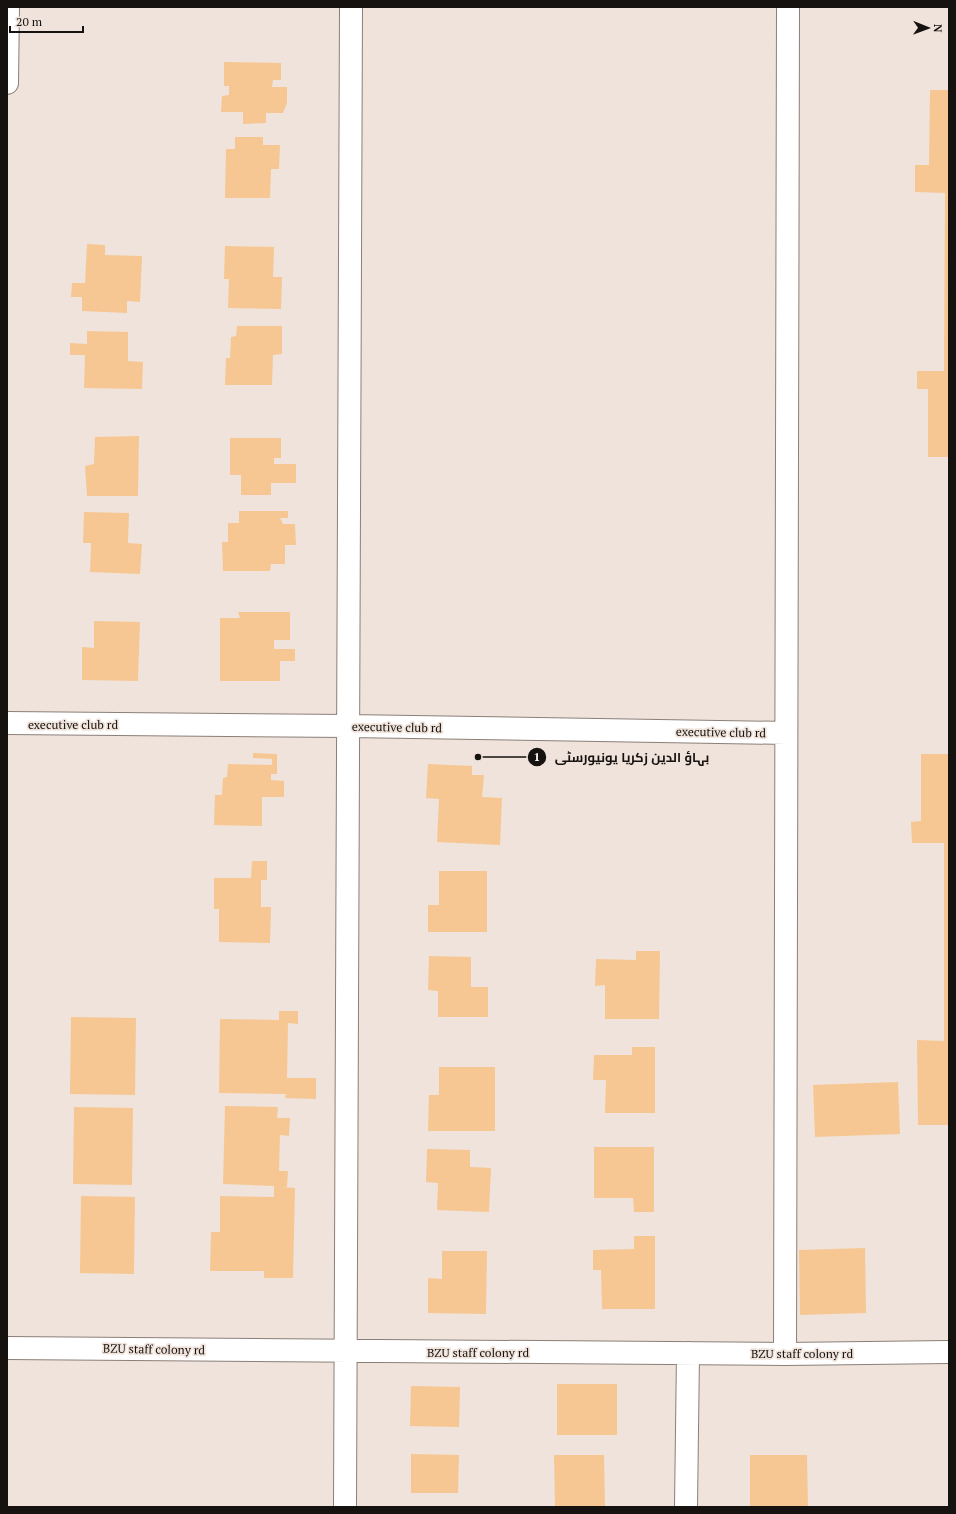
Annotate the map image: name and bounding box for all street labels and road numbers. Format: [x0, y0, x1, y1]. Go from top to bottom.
street label: executive club rd [28, 717, 118, 732]
street label: executive club rd [352, 719, 443, 735]
street label: executive club rd [676, 724, 767, 740]
street label: BZU staff colony rd [103, 1341, 206, 1357]
street label: BZU staff colony rd [427, 1345, 529, 1360]
street label: BZU staff colony rd [751, 1346, 853, 1361]

